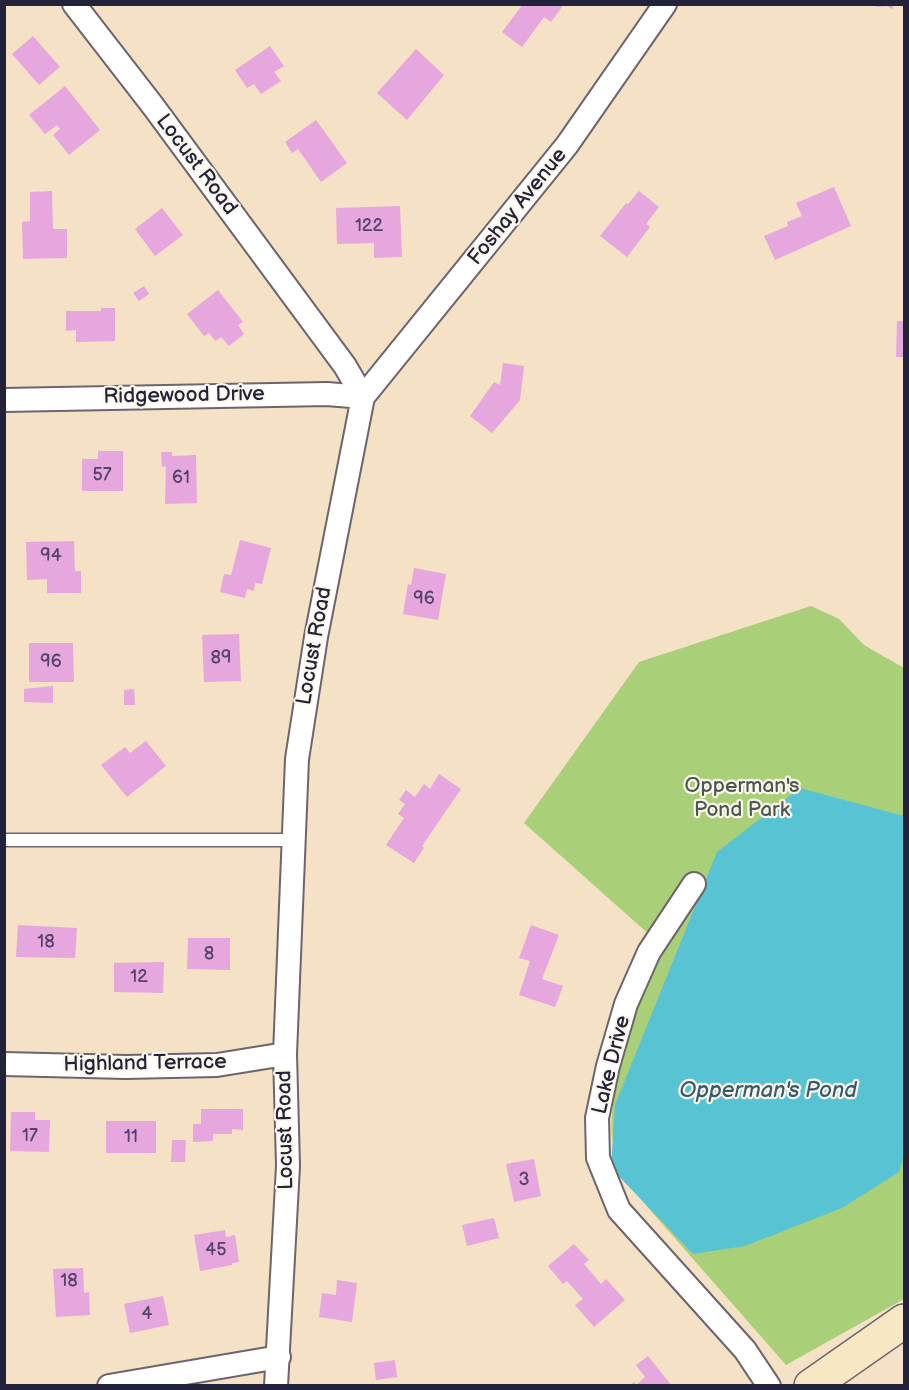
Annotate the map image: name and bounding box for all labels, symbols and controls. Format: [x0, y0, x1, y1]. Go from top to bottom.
street label: Locust Road [150, 110, 242, 220]
street label: Foshay Avenue [463, 143, 573, 271]
house number: 122 [355, 215, 383, 237]
street label: Ridgewood Drive [103, 382, 265, 410]
house number: 57 [92, 464, 112, 486]
house number: 61 [172, 467, 190, 489]
house number: 94 [40, 545, 62, 567]
street label: Locust Road [292, 585, 338, 707]
house number: 96 [413, 588, 435, 610]
house number: 89 [211, 647, 231, 669]
house number: 96 [40, 651, 62, 673]
park label: Opperman's Pond Park [685, 774, 799, 824]
house number: 18 [37, 931, 55, 953]
house number: 8 [204, 943, 214, 965]
house number: 12 [130, 966, 148, 988]
street label: Lake Drive [588, 1013, 636, 1117]
street label: Highland Terrace [63, 1050, 227, 1078]
street label: Locust Road [272, 1070, 300, 1190]
water label: Opperman's Pond [679, 1078, 857, 1104]
house number: 17 [22, 1125, 38, 1147]
house number: 11 [124, 1126, 138, 1148]
house number: 3 [518, 1169, 530, 1191]
house number: 45 [205, 1239, 227, 1261]
house number: 18 [60, 1270, 78, 1292]
house number: 4 [142, 1303, 152, 1325]

